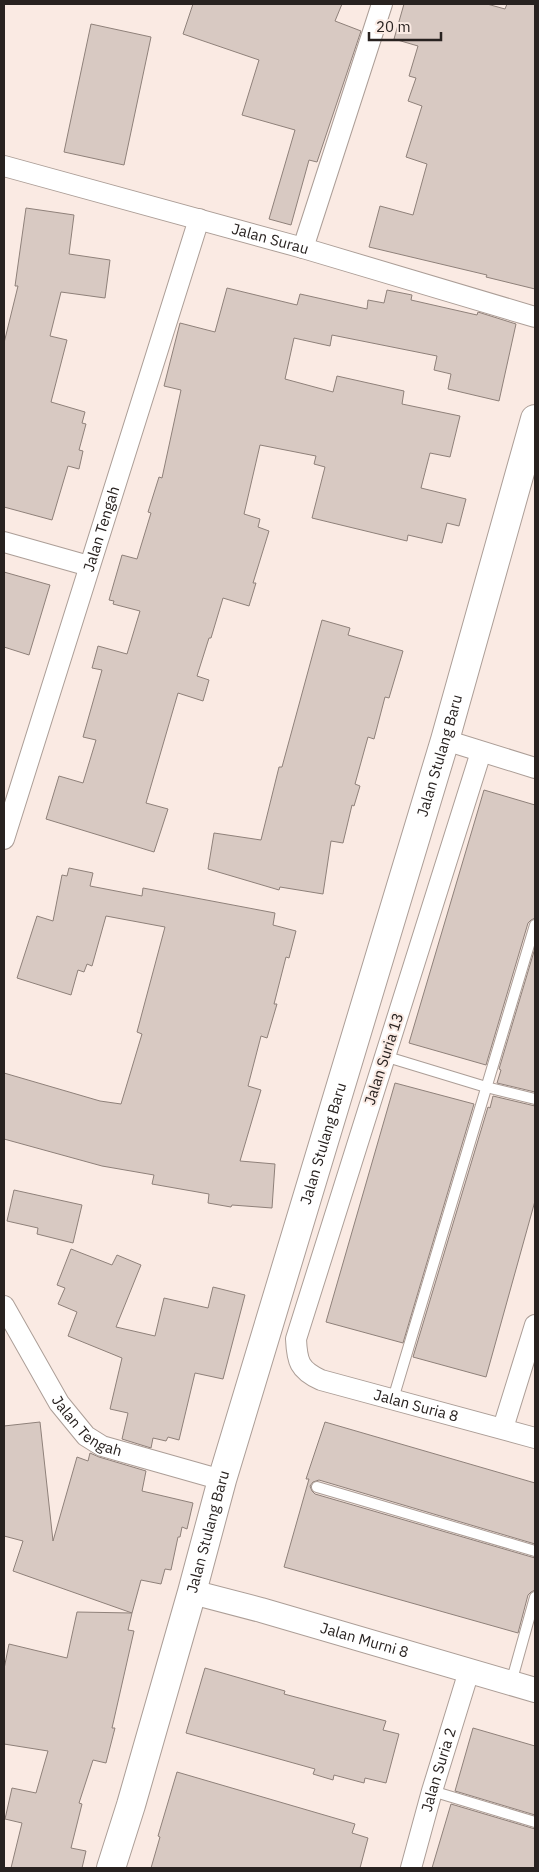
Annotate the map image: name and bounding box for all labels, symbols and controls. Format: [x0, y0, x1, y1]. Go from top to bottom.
scale bar [369, 10, 442, 42]
text: 20 m [376, 17, 411, 36]
street label: Jalan Surau [230, 219, 311, 258]
street label: Jalan Tengah [79, 484, 123, 574]
street label: Jalan Stulang Baru [412, 692, 466, 819]
street label: Jalan Suria 13 [360, 1010, 407, 1107]
street label: Jalan Stulang Baru [296, 1080, 350, 1207]
street label: Jalan Suria 8 [372, 1385, 461, 1426]
street label: Jalan Tengah [48, 1392, 124, 1460]
street label: Jalan Stulang Baru [182, 1468, 233, 1595]
street label: Jalan Murni 8 [318, 1618, 411, 1662]
street label: Jalan Suria 2 [417, 1725, 460, 1814]

